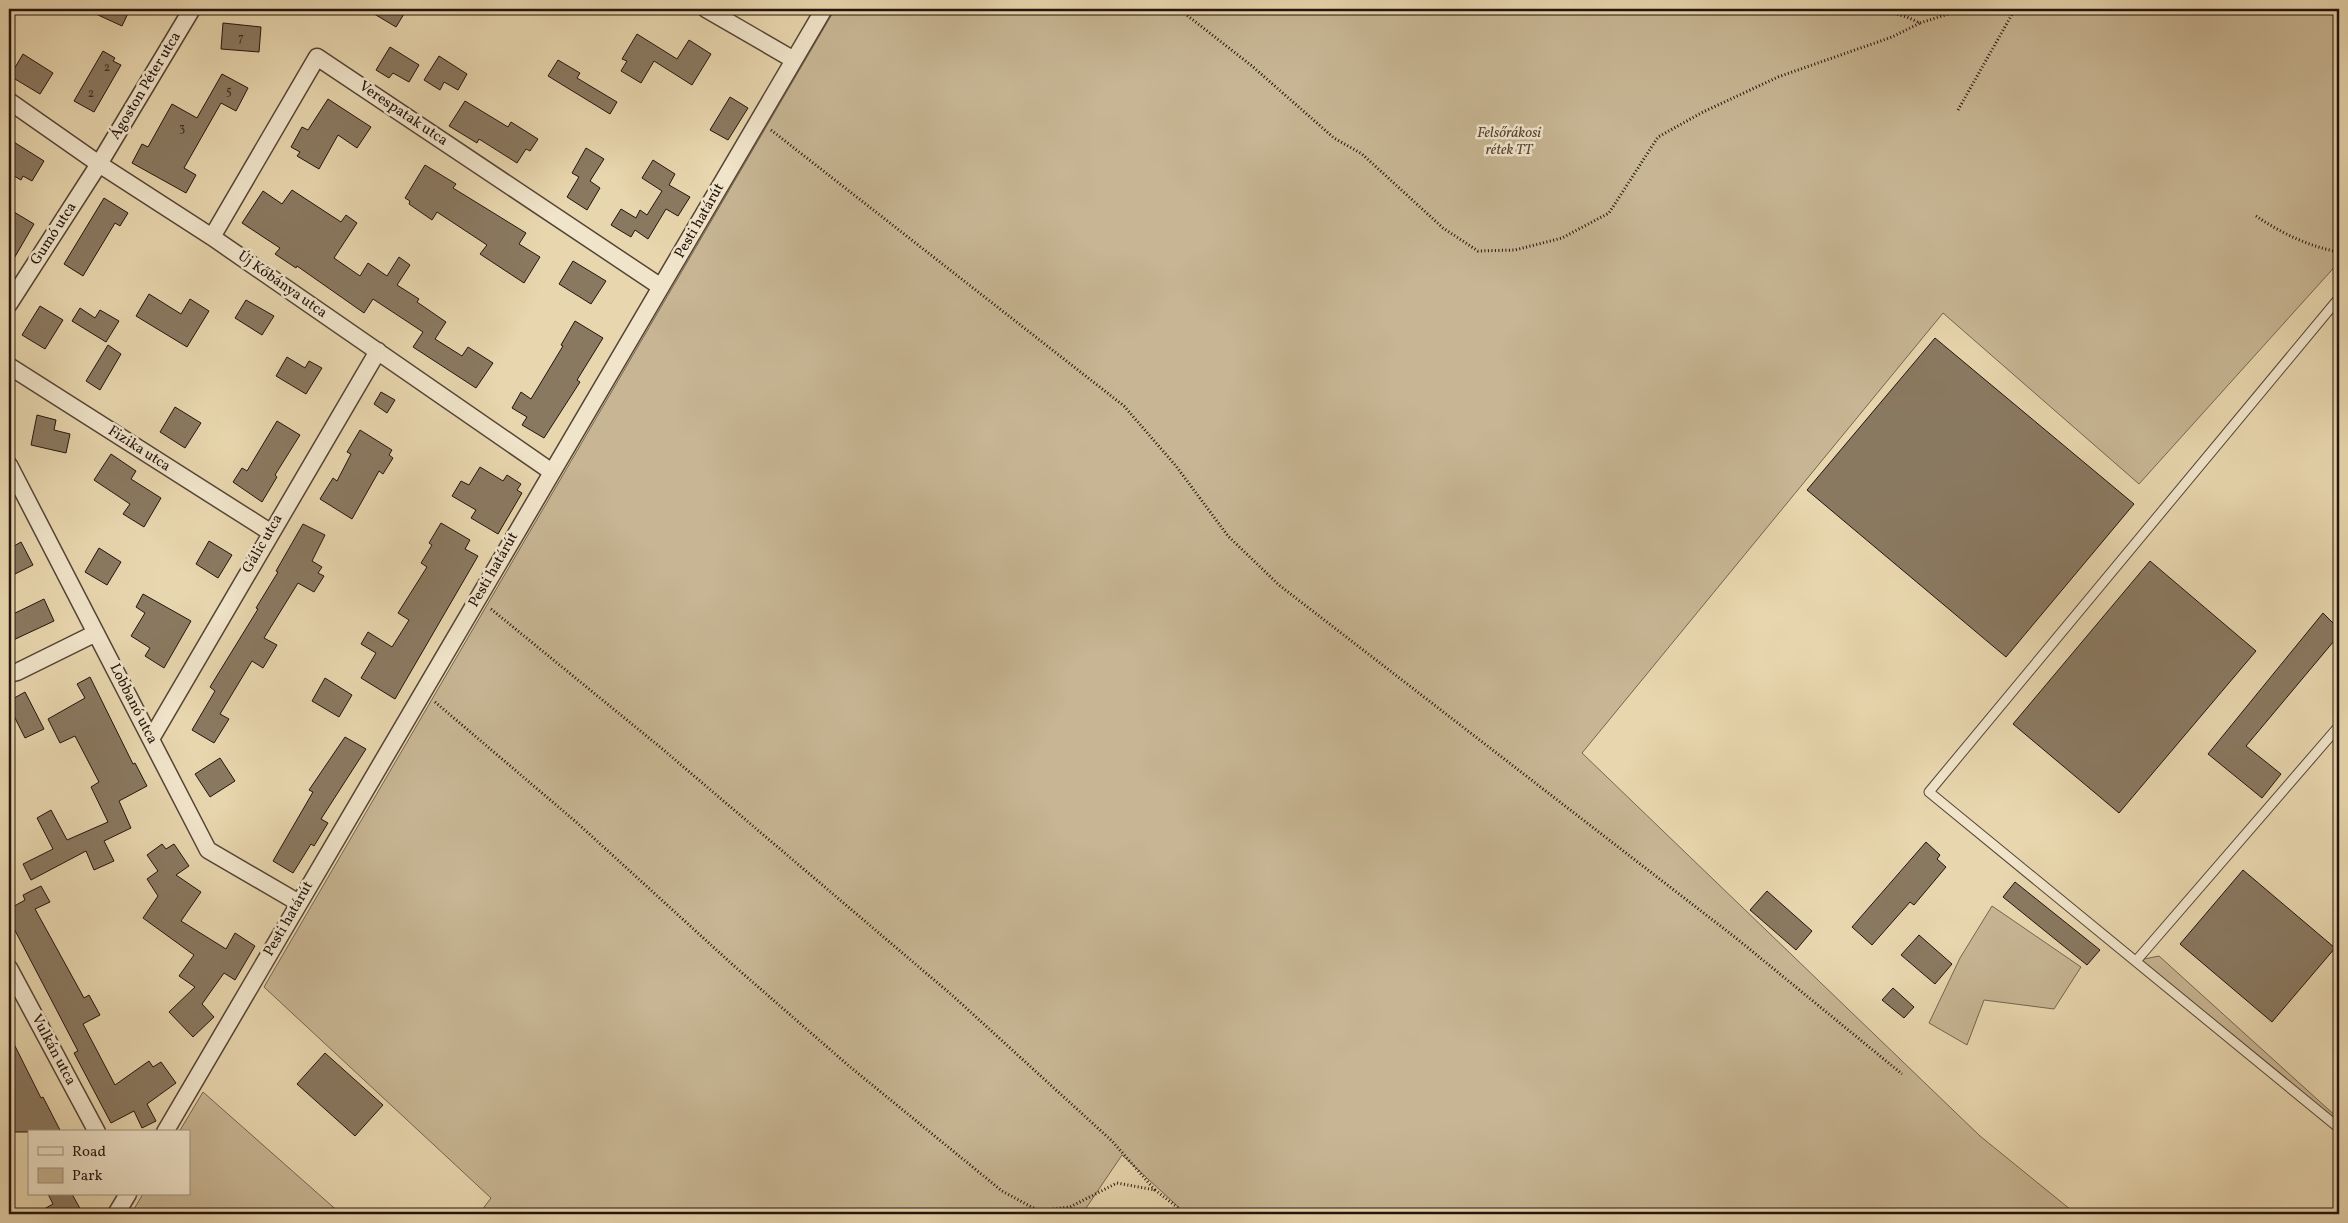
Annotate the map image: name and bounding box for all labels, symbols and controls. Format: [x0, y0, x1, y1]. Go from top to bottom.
street label: Ágoston Péter utca [105, 28, 187, 144]
house number: 7 [238, 30, 244, 46]
house number: 2 [104, 60, 110, 76]
street label: Verespatak utca [354, 76, 452, 152]
house number: 5 [226, 84, 232, 100]
house number: 2 [88, 86, 94, 102]
house number: 3 [179, 121, 185, 137]
park label: Felsőrákosi rétek TT [1477, 123, 1541, 161]
street label: Pesti határút [670, 180, 730, 262]
street label: Gumó utca [26, 198, 82, 270]
street label: Új Kőbánya utca [233, 246, 331, 324]
street label: Fizika utca [104, 421, 174, 477]
street label: Gálic utca [238, 511, 288, 577]
street label: Pesti határút [464, 529, 524, 611]
street label: Lobbanó utca [104, 660, 162, 748]
street label: Pesti határút [259, 878, 319, 960]
street label: Vulkán utca [25, 1011, 81, 1089]
legend [28, 1130, 190, 1196]
text: Road [72, 1142, 106, 1163]
text: Park [72, 1166, 103, 1187]

